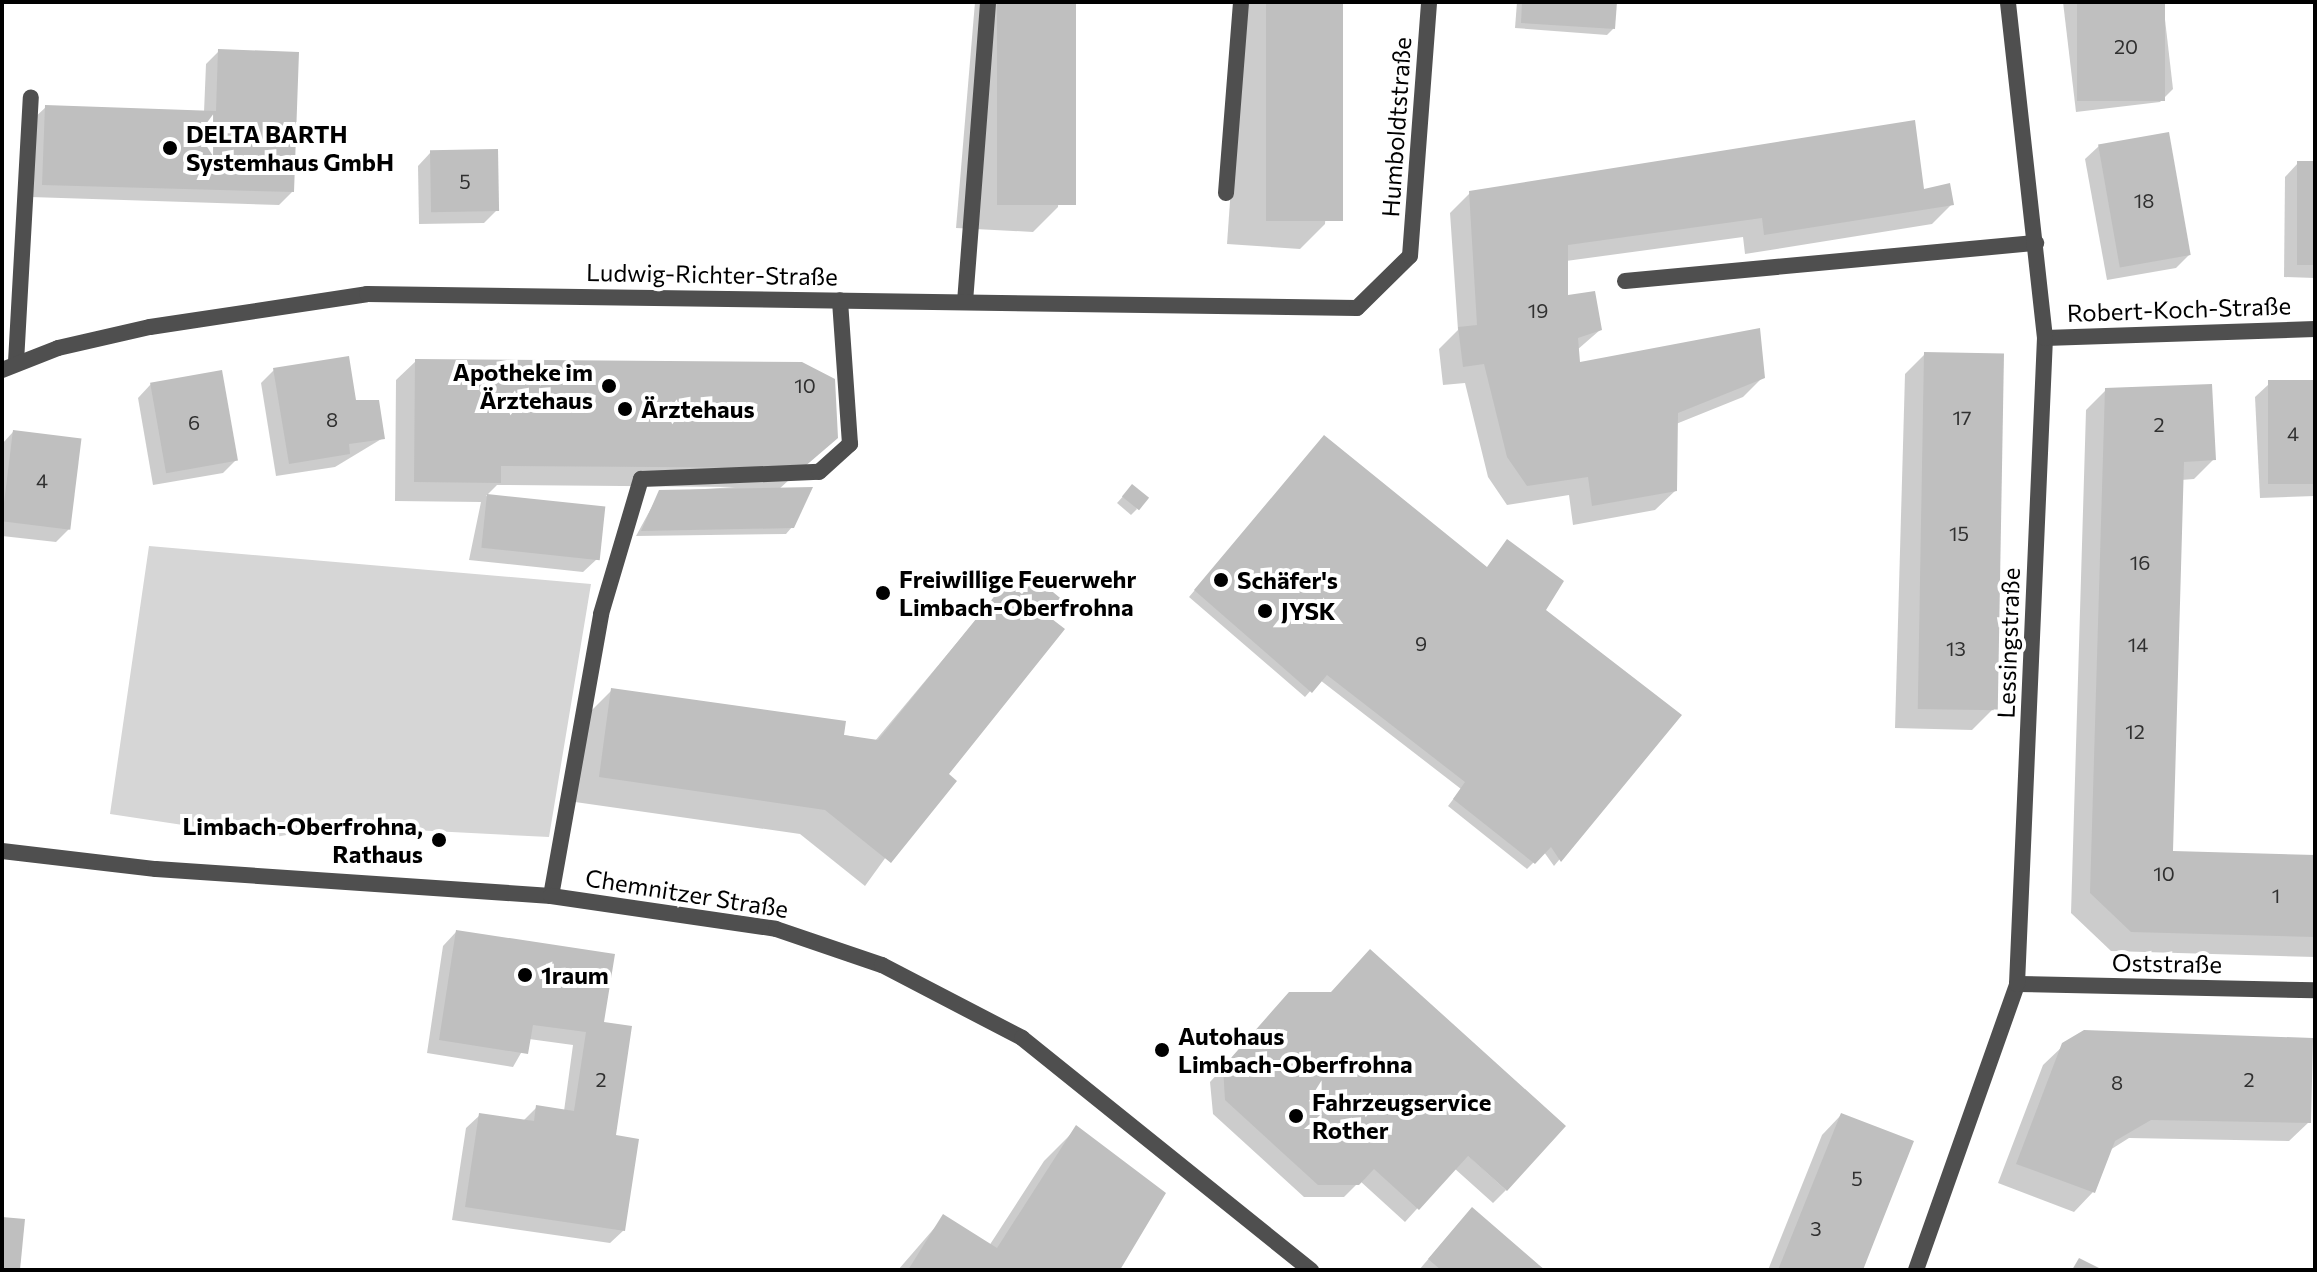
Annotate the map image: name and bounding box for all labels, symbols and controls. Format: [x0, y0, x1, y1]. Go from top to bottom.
house number: 20 [2114, 34, 2138, 58]
street label: Humboldtstraße [1375, 36, 1417, 218]
place label: DELTA BARTH Systemhaus GmbH [186, 120, 394, 176]
marker: DELTA BARTH Systemhaus GmbH [161, 139, 179, 157]
house number: 5 [459, 169, 471, 193]
house number: 18 [2134, 188, 2154, 212]
street label: Ludwig-Richter-Straße [586, 257, 838, 291]
street label: Robert-Koch-Straße [2066, 291, 2292, 327]
house number: 19 [1528, 298, 1548, 322]
place label: Apotheke im Ärztehaus [453, 358, 593, 414]
house number: 10 [794, 373, 816, 397]
marker: Apotheke im Ärztehaus [600, 377, 618, 395]
place label: Ärztehaus [641, 395, 755, 423]
marker: Ärztehaus [616, 400, 634, 418]
house number: 17 [1952, 405, 1972, 429]
house number: 8 [326, 407, 338, 431]
house number: 6 [188, 410, 200, 434]
house number: 2 [2153, 412, 2165, 436]
house number: 4 [2287, 421, 2299, 445]
house number: 4 [36, 468, 48, 492]
house number: 15 [1949, 521, 1969, 545]
house number: 16 [2130, 550, 2150, 574]
place label: Freiwillige Feuerwehr Limbach-Oberfrohna [899, 565, 1136, 621]
place label: Schäfer's [1237, 566, 1338, 594]
street label: Lessingstraße [1991, 567, 2025, 719]
marker: Schäfer's [1212, 571, 1230, 589]
marker: Freiwillige Feuerwehr Limbach-Oberfrohna [874, 584, 892, 602]
place label: JYSK [1281, 597, 1336, 625]
marker: JYSK [1256, 602, 1274, 620]
house number: 9 [1415, 631, 1427, 655]
house number: 14 [2128, 632, 2148, 656]
house number: 13 [1946, 636, 1966, 660]
house number: 12 [2125, 719, 2145, 743]
place label: Limbach-Oberfrohna, Rathaus [182, 812, 423, 868]
marker: Limbach-Oberfrohna, Rathaus [430, 831, 448, 849]
house number: 10 [2153, 861, 2175, 885]
street label: Chemnitzer Straße [583, 863, 791, 923]
house number: 1 [2272, 883, 2280, 907]
street label: Oststraße [2112, 948, 2222, 978]
place label: 1raum [541, 961, 609, 989]
marker: 1raum [516, 966, 534, 984]
place label: Autohaus Limbach-Oberfrohna [1178, 1022, 1413, 1078]
marker: Autohaus Limbach-Oberfrohna [1153, 1041, 1171, 1059]
house number: 2 [595, 1067, 607, 1091]
house number: 2 [2243, 1067, 2255, 1091]
house number: 8 [2111, 1070, 2123, 1094]
place label: Fahrzeugservice Rother [1312, 1088, 1491, 1144]
marker: Fahrzeugservice Rother [1287, 1107, 1305, 1125]
house number: 5 [1851, 1166, 1863, 1190]
house number: 3 [1810, 1216, 1822, 1240]

